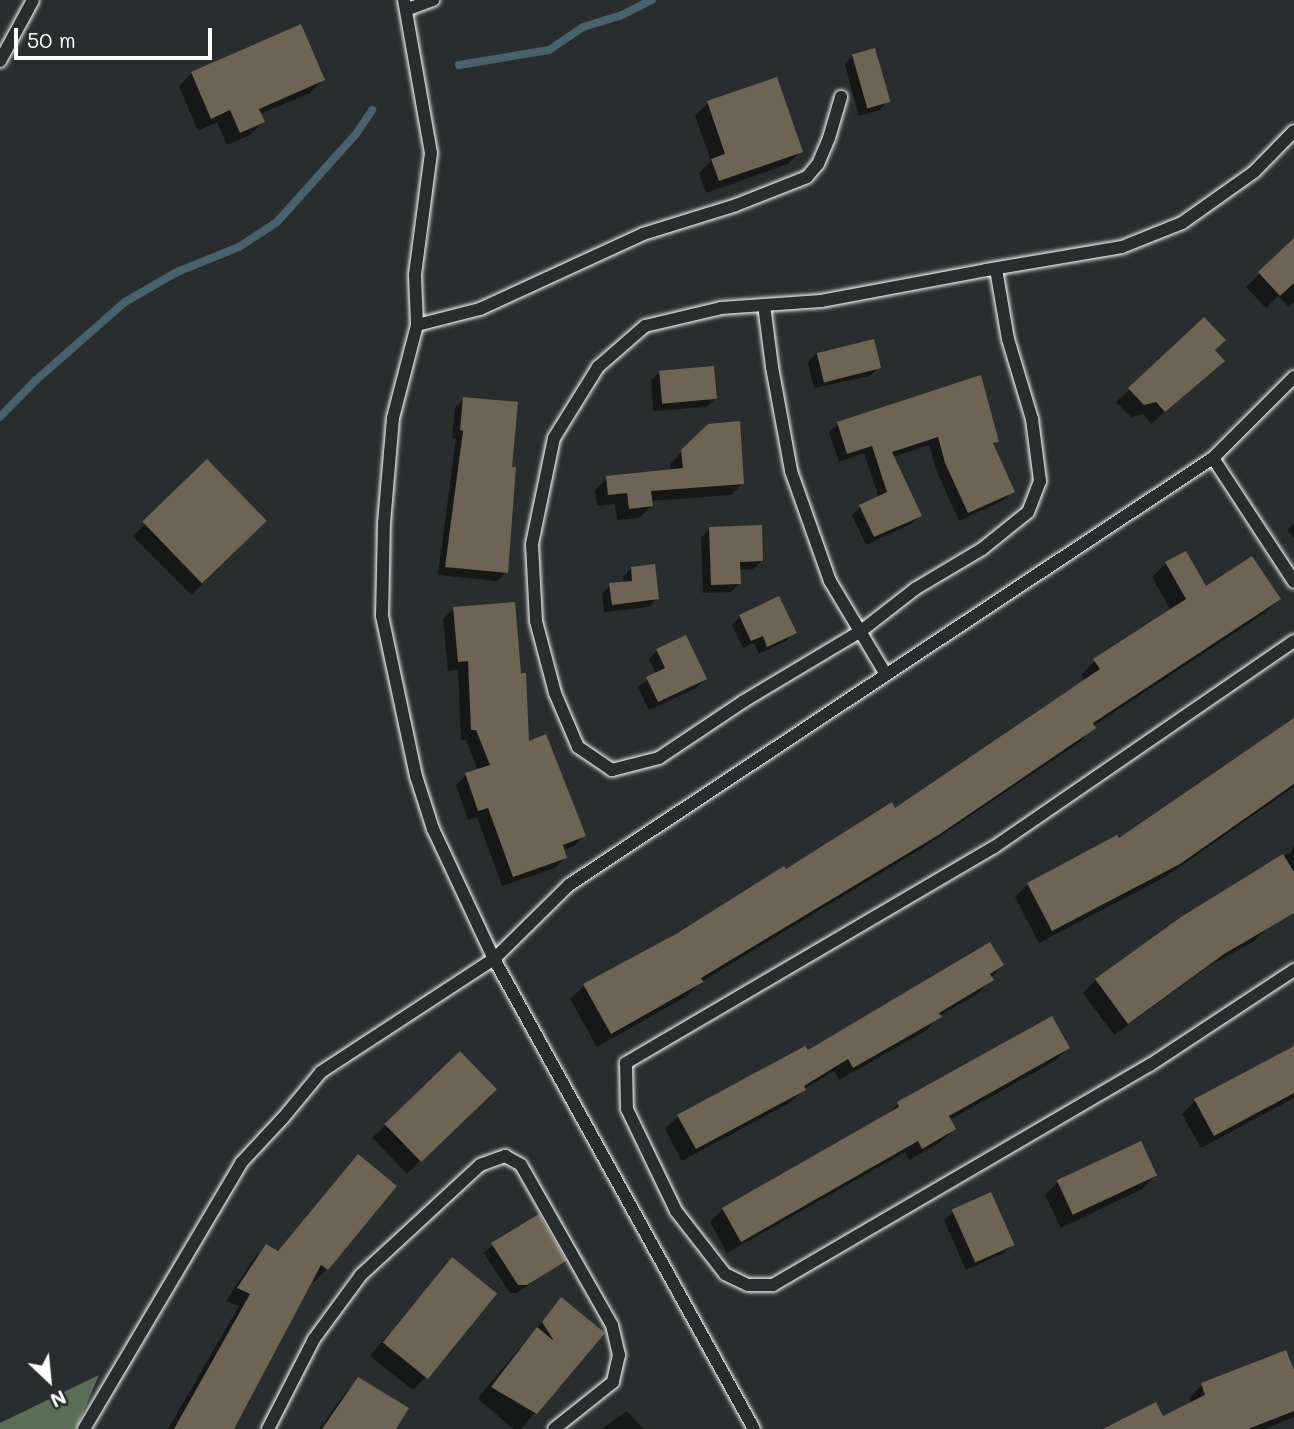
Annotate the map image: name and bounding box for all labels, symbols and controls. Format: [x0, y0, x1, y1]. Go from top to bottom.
scale bar [18, 14, 215, 58]
text: 50 m [27, 26, 76, 53]
north arrow [14, 1345, 84, 1415]
text: N [46, 1385, 70, 1414]

